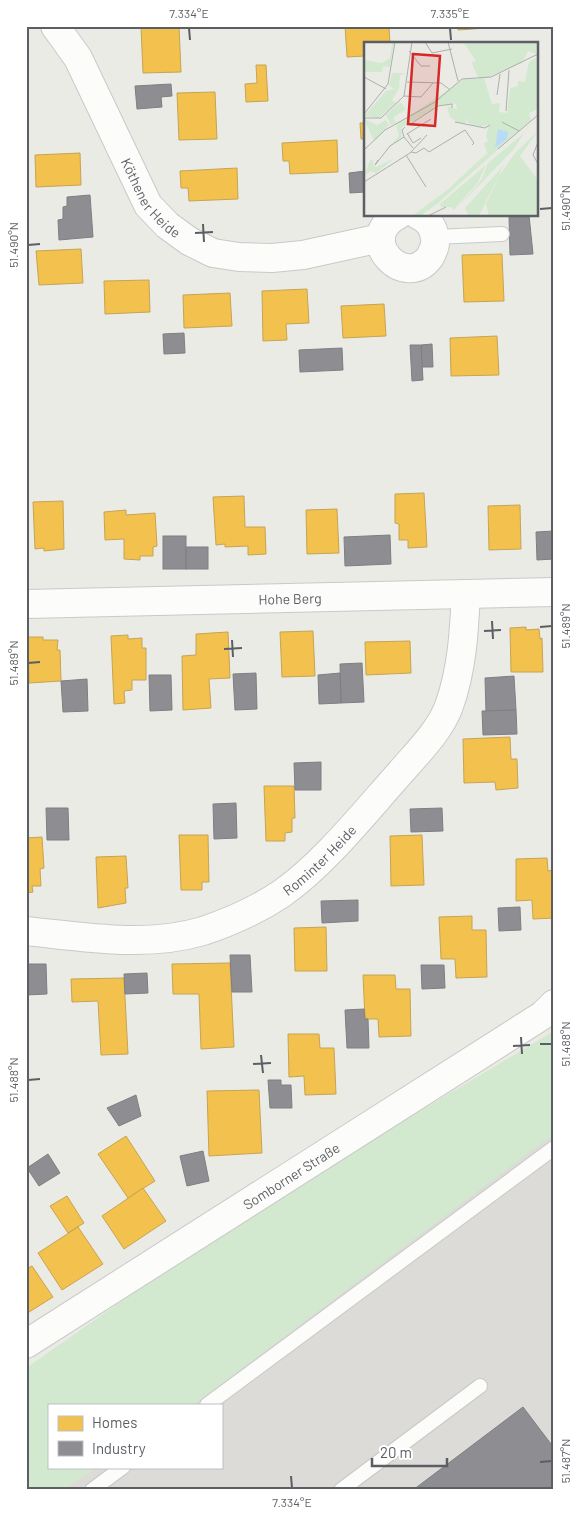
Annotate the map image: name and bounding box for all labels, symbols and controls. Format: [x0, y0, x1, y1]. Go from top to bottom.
text: 7.334°E [169, 6, 209, 20]
text: 7.335°E [431, 6, 469, 20]
inset map [364, 42, 538, 216]
street label: Köthener Heide [118, 155, 184, 241]
text: 51.490°N [558, 185, 572, 231]
text: 51.490°N [6, 222, 20, 268]
street label: Hohe Berg [258, 589, 322, 607]
text: 51.489°N [558, 603, 572, 649]
text: 51.489°N [6, 640, 20, 686]
street label: Rominter Heide [279, 821, 359, 899]
text: 51.488°N [558, 1021, 572, 1067]
text: 51.488°N [6, 1057, 20, 1103]
street label: Somborner Straße [239, 1138, 342, 1212]
legend [48, 1404, 222, 1468]
text: Homes [92, 1413, 137, 1431]
scale bar [372, 1436, 448, 1468]
text: Industry [92, 1439, 146, 1457]
text: 51.487°N [558, 1439, 572, 1483]
text: 20 m [380, 1443, 412, 1461]
text: 7.334°E [272, 1495, 312, 1509]

